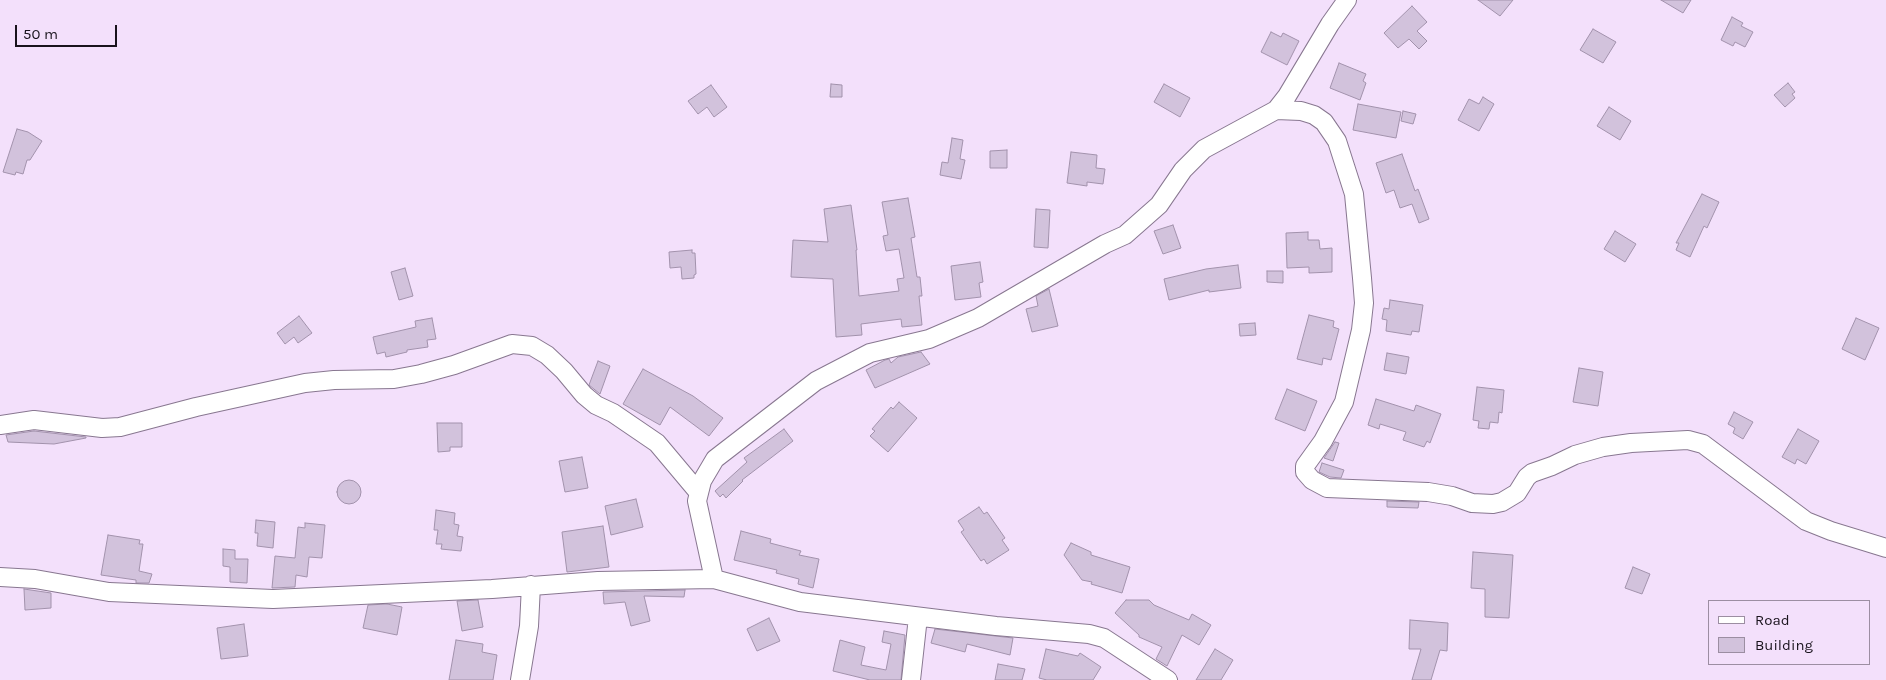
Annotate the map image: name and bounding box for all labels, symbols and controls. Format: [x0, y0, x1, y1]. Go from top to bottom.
scale bar [18, 15, 120, 47]
text: 50 m [23, 25, 58, 43]
legend [1708, 600, 1871, 665]
text: Road [1755, 611, 1790, 629]
text: Building [1755, 636, 1813, 654]

